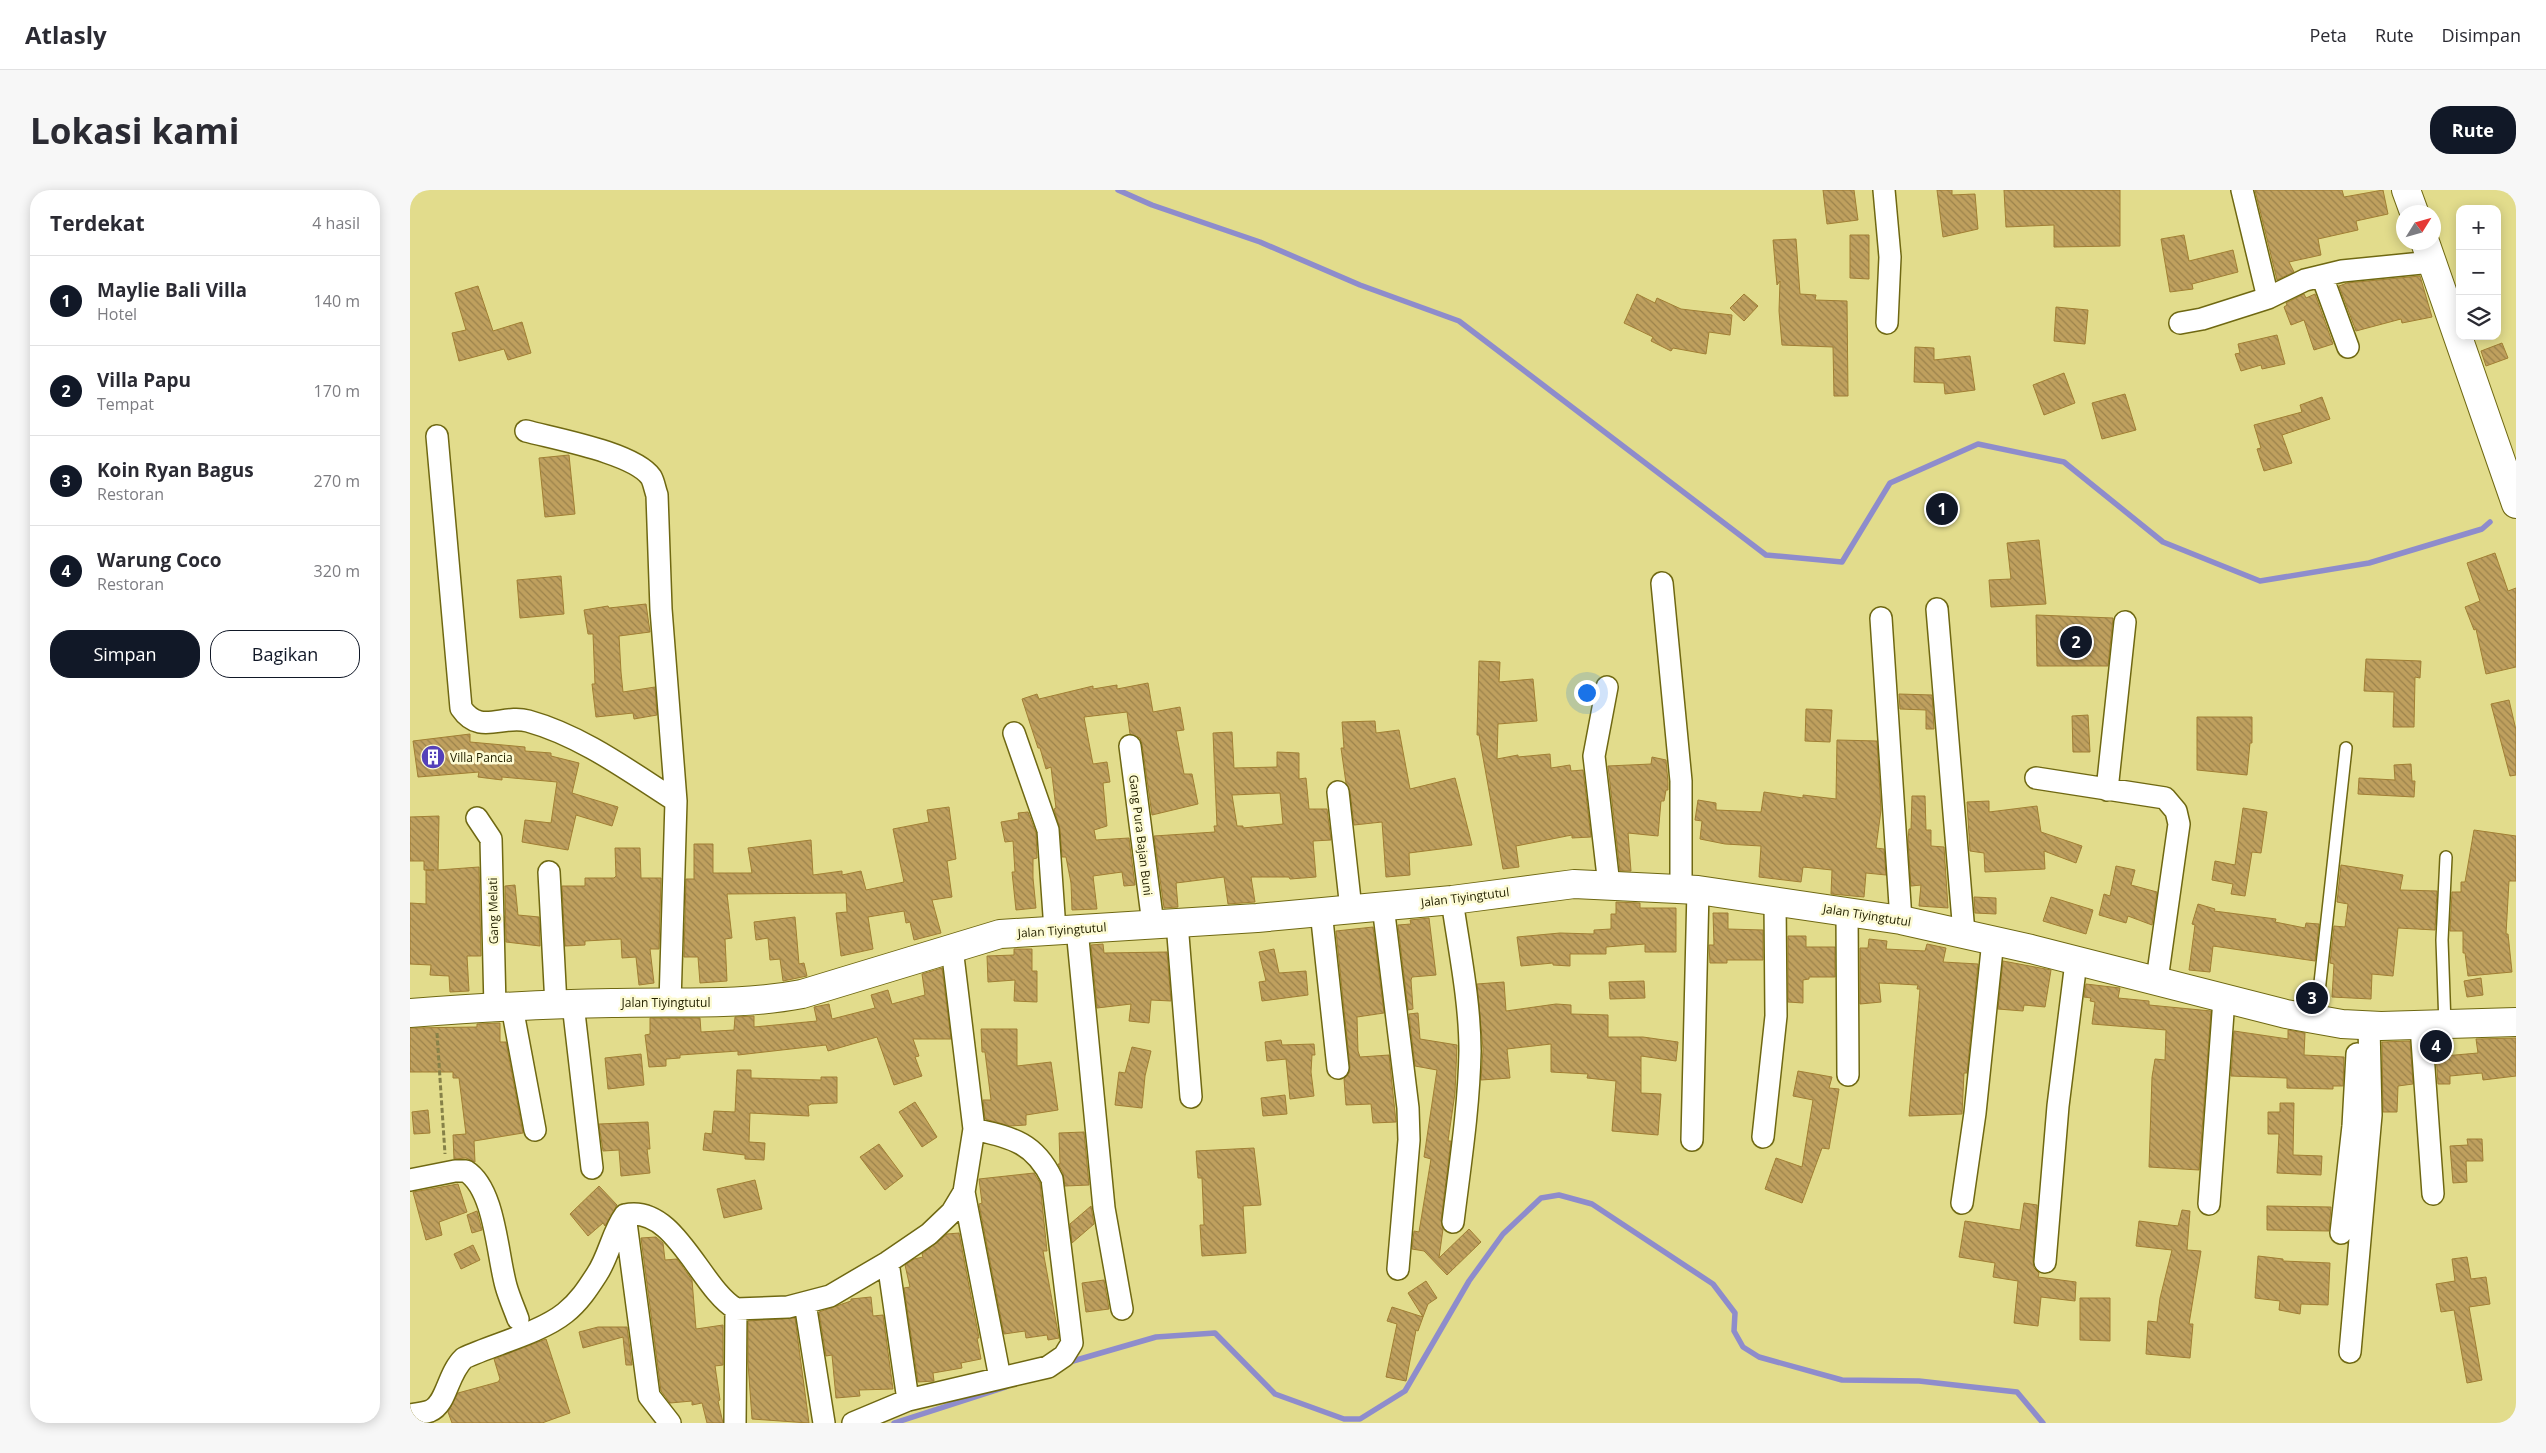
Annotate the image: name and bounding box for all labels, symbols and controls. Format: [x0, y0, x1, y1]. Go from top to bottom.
text: Atlasly [25, 18, 107, 51]
text: Peta [2310, 23, 2347, 47]
text: Rute [2375, 23, 2414, 47]
text: Disimpan [2442, 23, 2521, 47]
button: Rute [2430, 106, 2516, 154]
text: Lokasi kami [30, 107, 239, 154]
north arrow [2396, 205, 2441, 250]
map controls [2456, 205, 2501, 340]
button: + [2456, 205, 2501, 250]
text: Terdekat [50, 209, 145, 237]
text: 4 hasil [312, 212, 360, 234]
button: − [2456, 250, 2501, 295]
text: Maylie Bali Villa [97, 277, 247, 303]
text: 1 [61, 290, 71, 312]
text: 140 m [314, 290, 360, 312]
button: layers [2456, 295, 2501, 340]
text: Hotel [97, 303, 137, 325]
text: Villa Papu [97, 367, 191, 393]
text: 2 [61, 380, 71, 402]
text: 170 m [314, 380, 360, 402]
text: Tempat [97, 393, 154, 415]
text: Koin Ryan Bagus [97, 457, 254, 483]
text: 3 [61, 470, 71, 492]
text: 270 m [314, 470, 360, 492]
text: Restoran [97, 483, 164, 505]
pin: 1 [1926, 490, 1958, 528]
text: Warung Coco [97, 547, 222, 573]
text: 4 [61, 560, 71, 582]
text: 320 m [314, 560, 360, 582]
text: Restoran [97, 573, 164, 595]
pin: 2 [2060, 623, 2092, 661]
button: Simpan [50, 630, 200, 678]
button: Bagikan [210, 630, 360, 678]
your location [1574, 680, 1600, 706]
building icon: Villa Pancia [420, 744, 446, 770]
place label: Villa Pancia [450, 749, 513, 766]
street label: Gang Pura Bajan Buni [1125, 774, 1157, 896]
street label: Gang Melati [484, 877, 502, 945]
street label: Jalan Tiyingtutul [1419, 883, 1510, 911]
street label: Jalan Tiyingtutul [1821, 899, 1912, 930]
street label: Jalan Tiyingtutul [1016, 918, 1107, 942]
pin: 3 [2296, 979, 2328, 1017]
street label: Jalan Tiyingtutul [621, 994, 710, 1011]
pin: 4 [2420, 1027, 2452, 1065]

